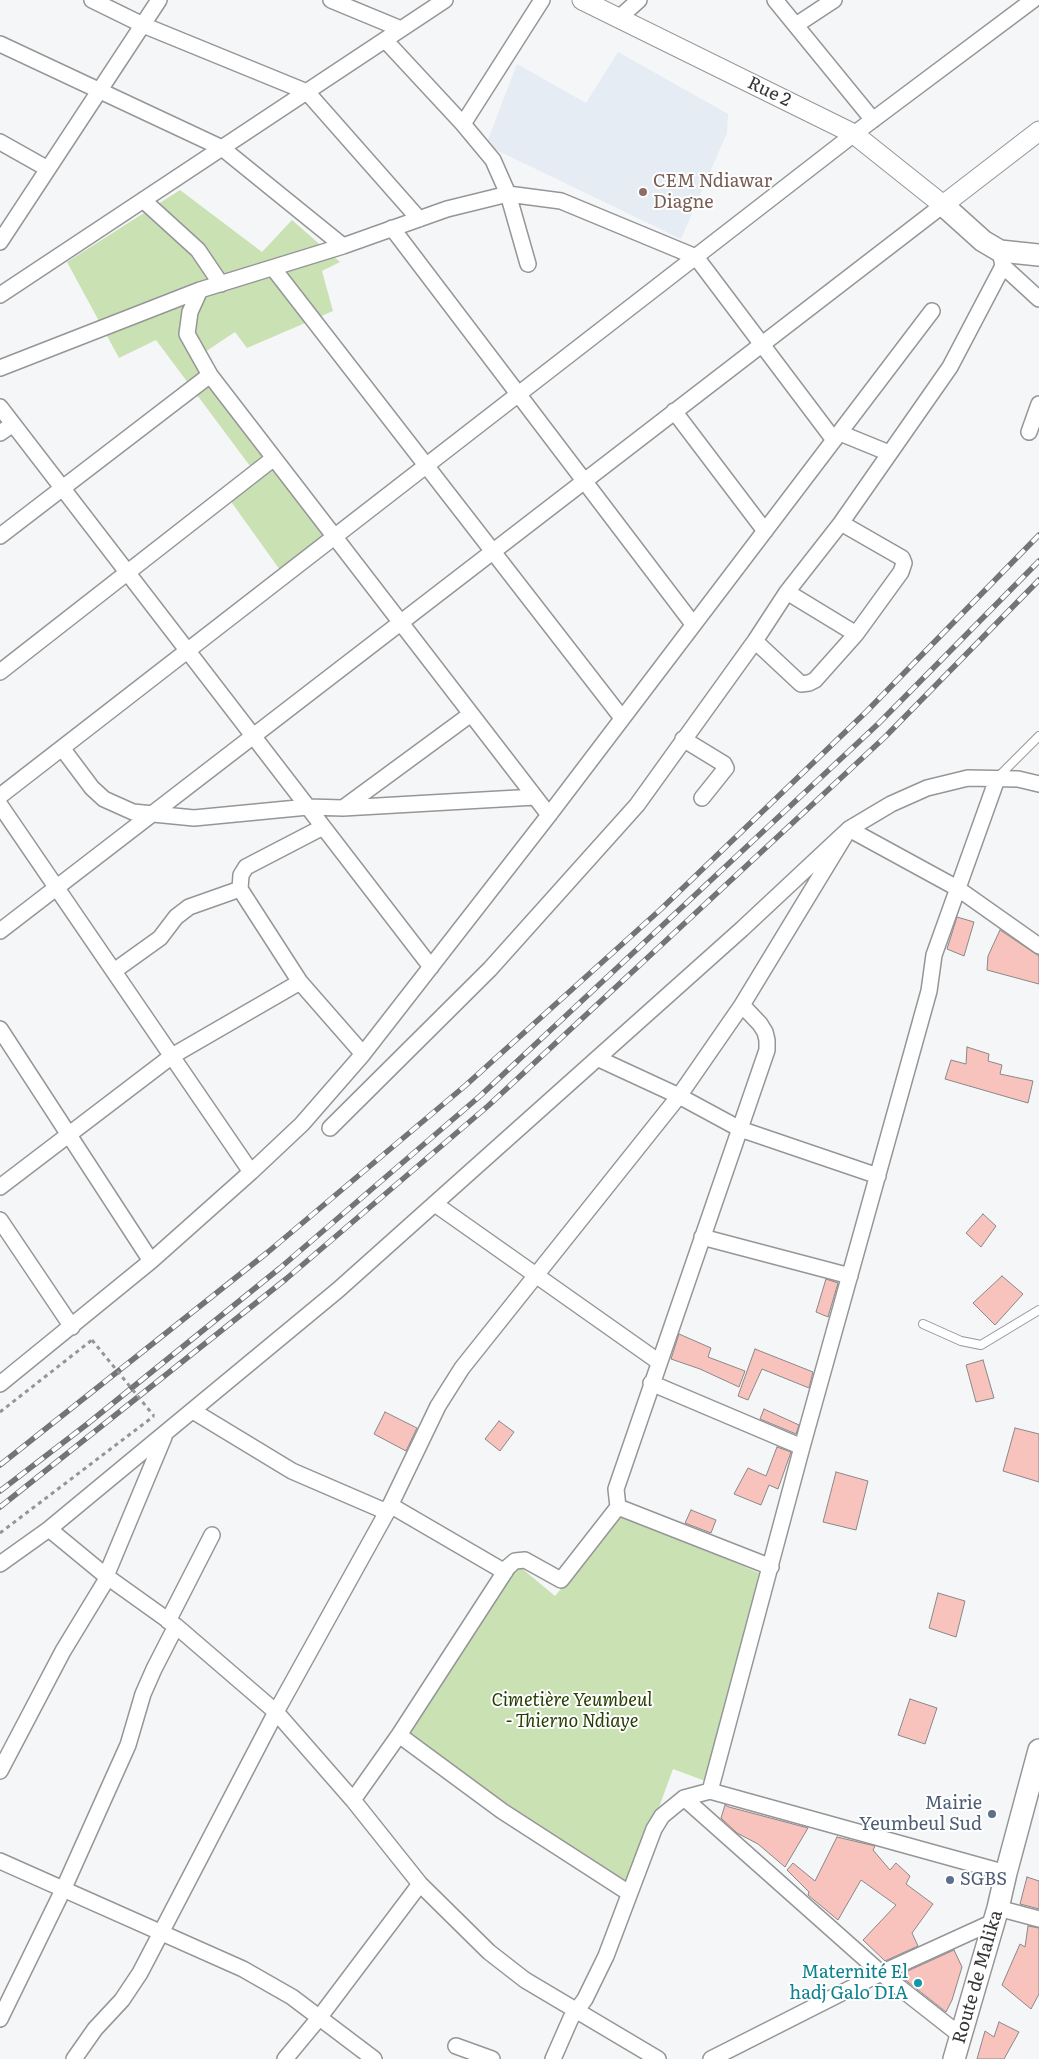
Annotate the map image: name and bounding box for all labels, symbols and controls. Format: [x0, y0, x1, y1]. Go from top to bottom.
street label: Rue 2 [744, 72, 794, 112]
place label: CEM Ndiawar Diagne [653, 171, 772, 213]
marker: CEM Ndiawar Diagne [637, 186, 649, 198]
park label: Cimetière Yeumbeul - Thierno Ndiaye [492, 1690, 652, 1732]
place label: Mairie Yeumbeul Sud [859, 1793, 982, 1836]
marker: Mairie Yeumbeul Sud [986, 1808, 998, 1820]
place label: SGBS [960, 1869, 1007, 1891]
marker: SGBS [944, 1874, 956, 1886]
street label: Route de Malika [949, 1908, 1007, 2046]
place label: Maternité El hadj Galo DIA [789, 1962, 908, 2005]
marker: Maternité El hadj Galo DIA [912, 1977, 924, 1989]

